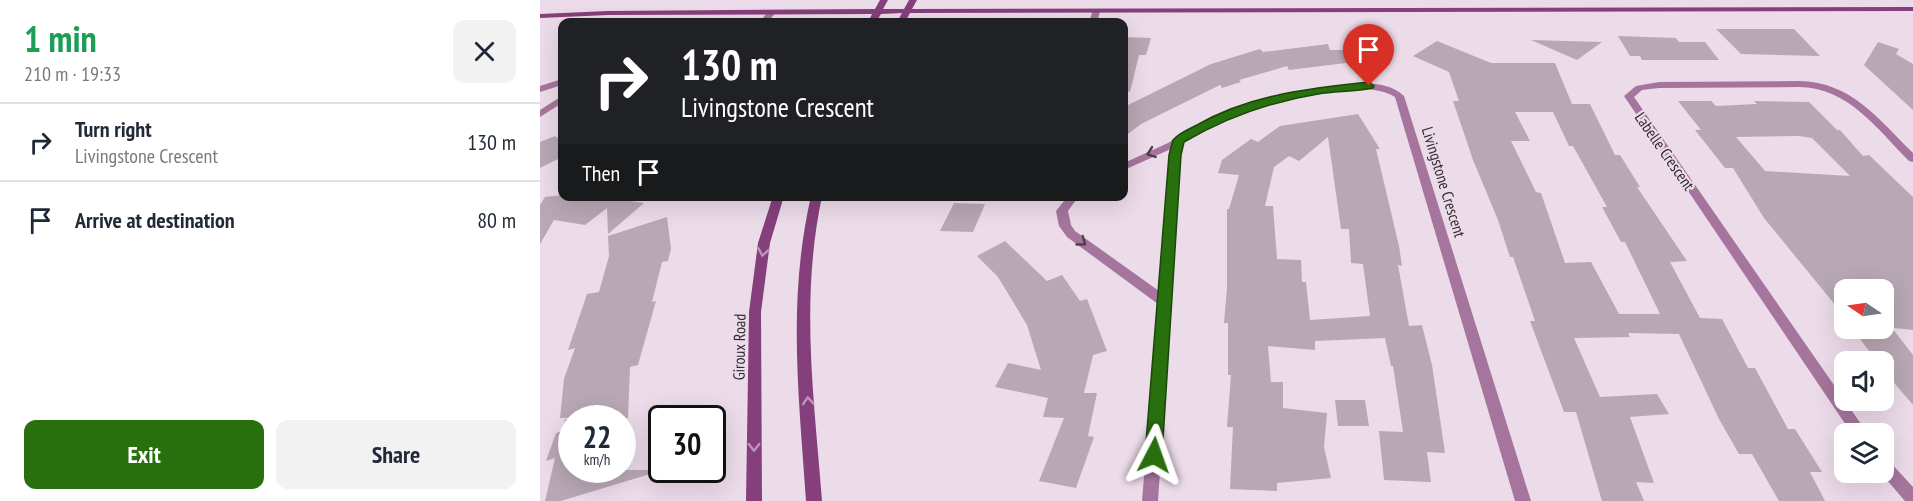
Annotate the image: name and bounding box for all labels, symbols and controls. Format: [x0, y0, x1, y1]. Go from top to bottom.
text: 1 min [24, 15, 97, 62]
button: close [453, 20, 516, 83]
pin [1343, 24, 1394, 86]
icon: arrive [1352, 33, 1385, 66]
text: 130 m [681, 37, 778, 92]
icon: right [582, 42, 660, 120]
text: 210 m · 19:33 [24, 61, 121, 87]
text: Livingstone Crescent [681, 90, 874, 124]
street label: Labelle Crescent [1631, 108, 1700, 194]
text: Turn right [75, 115, 152, 143]
street label: Livingstone Crescent [1418, 124, 1470, 240]
icon: right [24, 126, 57, 159]
text: 130 m [467, 128, 516, 156]
text: Livingstone Crescent [75, 143, 218, 169]
one-way arrow [1146, 145, 1157, 158]
icon: arrive [632, 156, 665, 189]
text: Then [582, 159, 620, 187]
icon: arrive [24, 204, 57, 237]
text: Arrive at destination [75, 206, 235, 234]
text: 80 m [477, 206, 516, 234]
one-way arrow [1076, 235, 1087, 246]
one-way arrow [757, 247, 770, 257]
north arrow [1834, 279, 1894, 339]
map controls [1834, 279, 1894, 483]
street label: Giroux Road [728, 314, 750, 380]
button: sound [1834, 351, 1894, 411]
one-way arrow [802, 396, 815, 405]
speed limit sign: 30 [648, 405, 726, 483]
text: 22 [583, 417, 611, 456]
button: Exit [24, 420, 264, 489]
button: Share [276, 420, 516, 489]
position arrow [1122, 423, 1186, 487]
button: layers [1834, 423, 1894, 483]
one-way arrow [748, 442, 760, 451]
text: km/h [584, 450, 610, 469]

